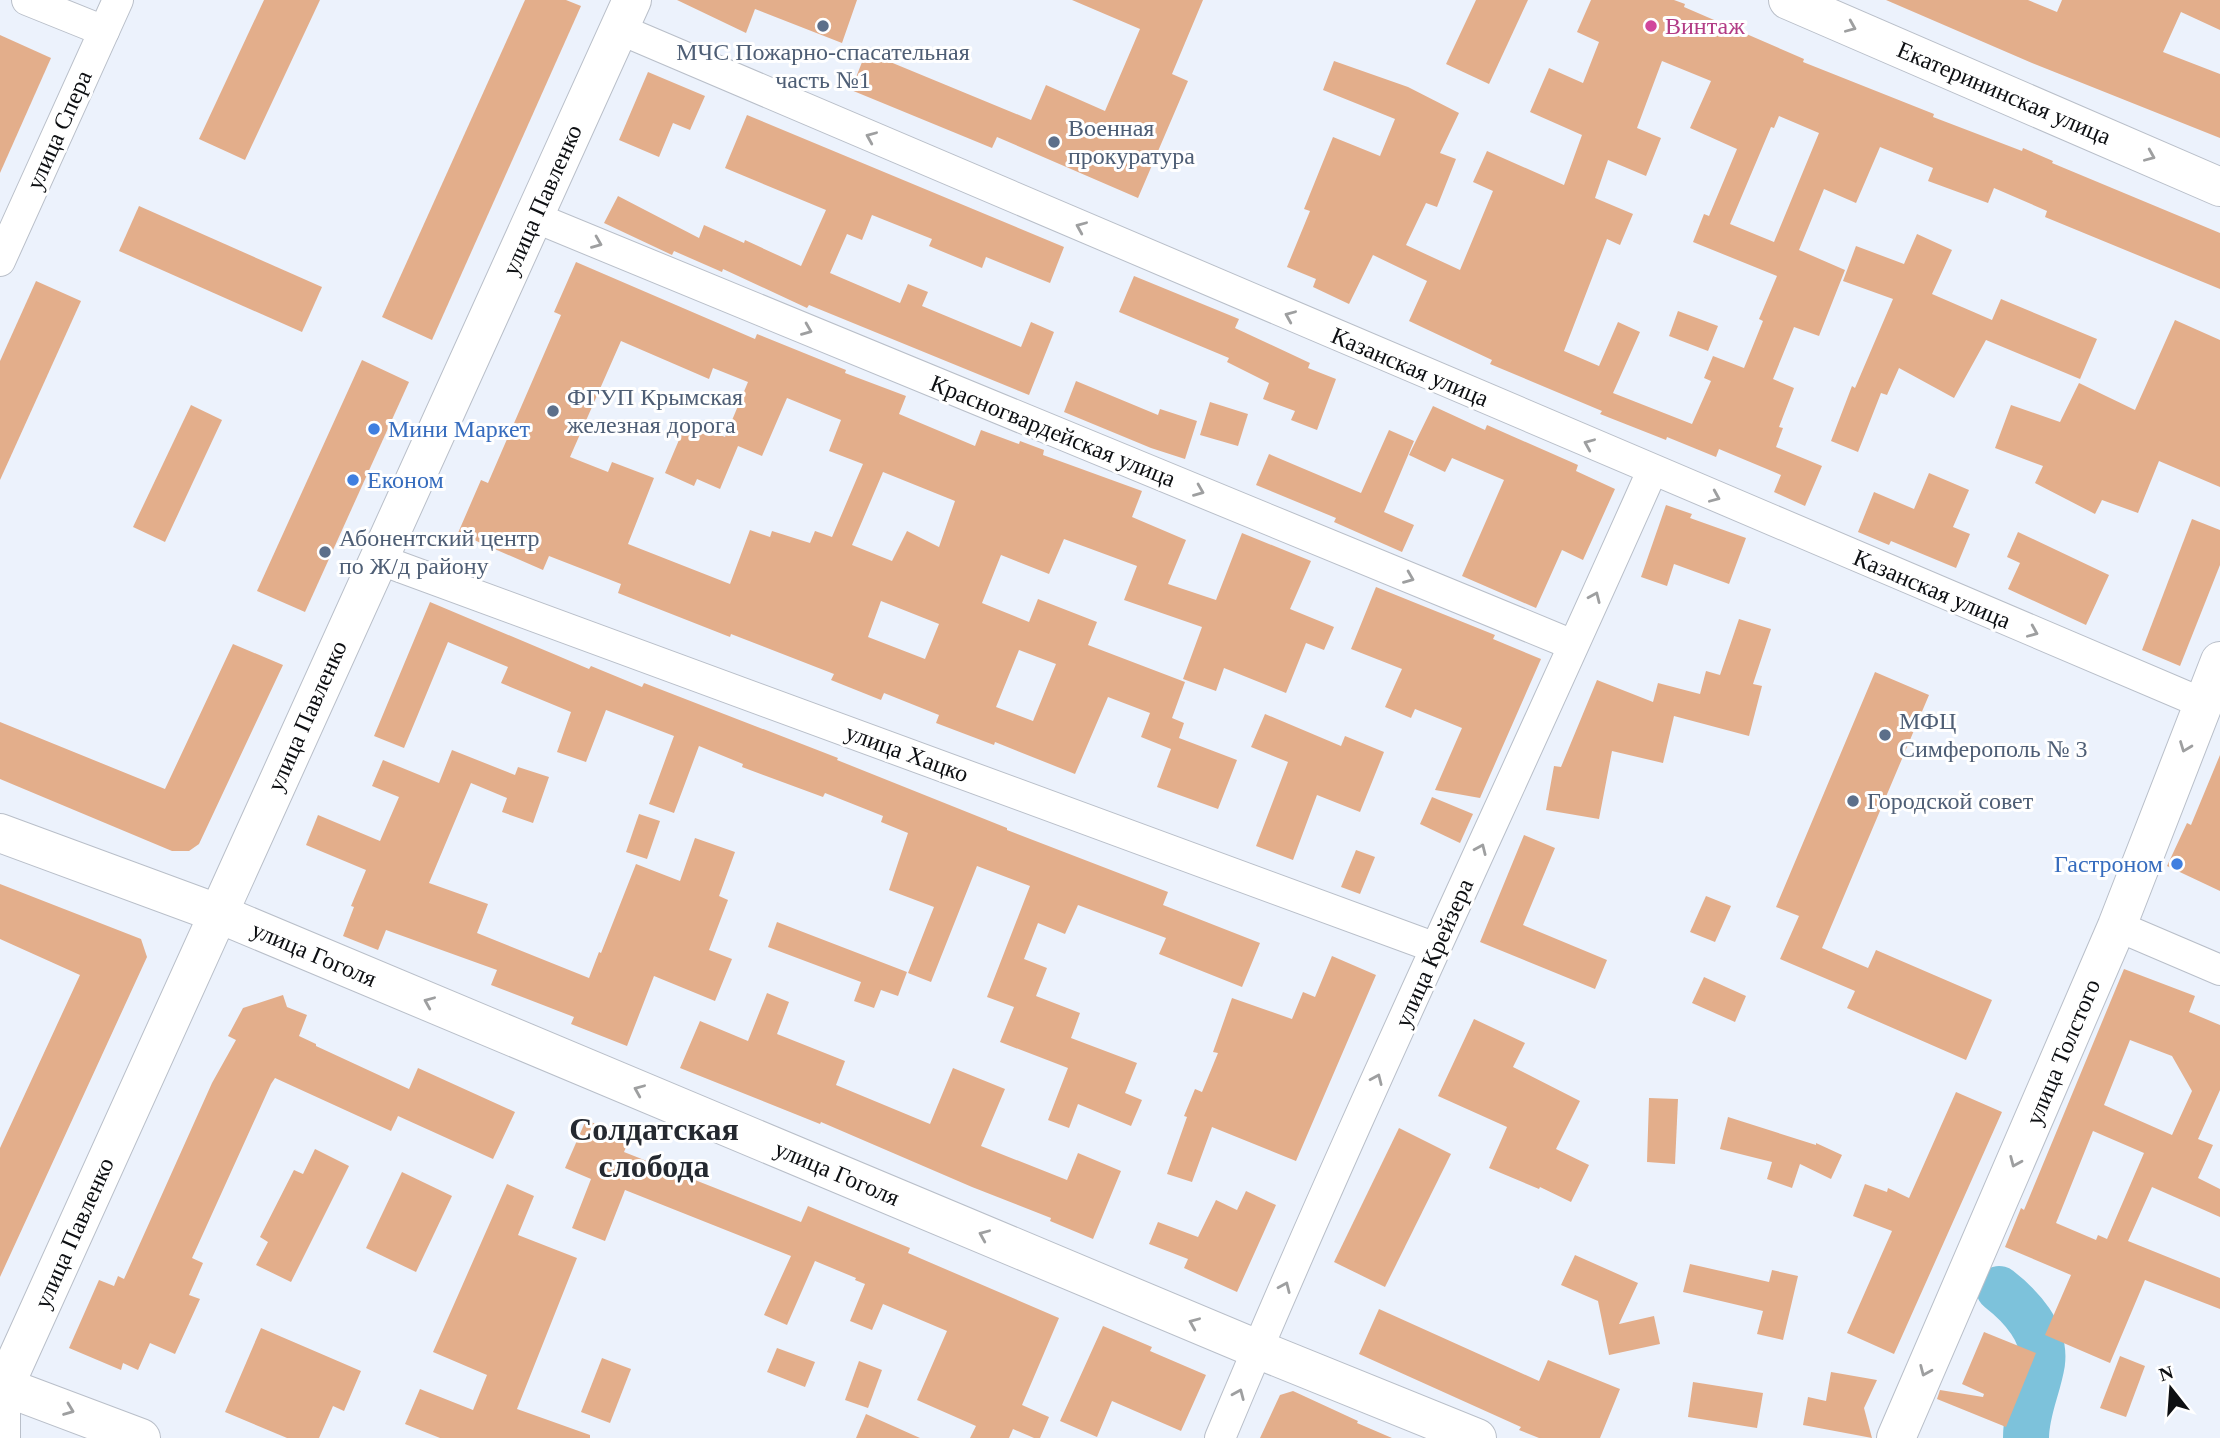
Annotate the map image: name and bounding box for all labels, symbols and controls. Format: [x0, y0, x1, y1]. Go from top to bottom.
place label: Винтаж [1665, 13, 1745, 39]
marker: МЧС Пожарно-спасательная часть №1 [815, 18, 831, 34]
marker: Винтаж [1643, 18, 1659, 34]
one-way arrow [1844, 19, 1856, 33]
street label: Екатерининская улица [1893, 36, 2115, 150]
place label: МЧС Пожарно-спасательная часть №1 [676, 39, 970, 93]
street label: улица Спера [21, 66, 97, 193]
place label: Военная прокуратура [1068, 115, 1195, 169]
street label: улица Павленко [497, 121, 587, 279]
one-way arrow [866, 132, 878, 146]
marker: Военная прокуратура [1046, 134, 1062, 150]
one-way arrow [2143, 148, 2155, 162]
one-way arrow [1075, 221, 1088, 235]
one-way arrow [590, 234, 602, 248]
one-way arrow [1285, 310, 1297, 324]
one-way arrow [801, 321, 813, 335]
street label: Казанская улица [1327, 322, 1493, 412]
street label: Красногвардейская улица [927, 370, 1180, 492]
place label: ФГУП Крымская железная дорога [566, 384, 743, 438]
marker: ФГУП Крымская железная дорога [545, 403, 561, 419]
place label: Мини Маркет [388, 416, 531, 442]
marker: Мини Маркет [366, 421, 382, 437]
one-way arrow [1584, 438, 1596, 452]
place label: Економ [367, 467, 444, 493]
marker: Економ [345, 472, 361, 488]
one-way arrow [1191, 483, 1204, 497]
one-way arrow [1707, 489, 1720, 503]
place label: Абонентский центр по Ж/д району [339, 525, 540, 579]
marker: Абонентский центр по Ж/д району [317, 544, 333, 560]
street label: Казанская улица [1849, 544, 2015, 634]
one-way arrow [1402, 570, 1414, 584]
one-way arrow [1587, 592, 1601, 604]
one-way arrow [2026, 623, 2038, 637]
street label: улица Павленко [262, 637, 352, 795]
place label: МФЦ Симферополь № 3 [1899, 708, 2088, 762]
street label: улица Хацко [842, 719, 972, 787]
marker: МФЦ Симферополь № 3 [1877, 727, 1893, 743]
one-way arrow [2180, 741, 2194, 753]
place label: Городской совет [1867, 788, 2034, 814]
marker: Городской совет [1845, 793, 1861, 809]
one-way arrow [1473, 844, 1487, 856]
place label: Гастроном [2054, 851, 2163, 877]
marker: Гастроном [2169, 856, 2185, 872]
street label: улица Крейзера [1390, 875, 1478, 1031]
street label: улица Гоголя [248, 916, 380, 992]
street label: улица Толстого [2021, 975, 2105, 1129]
one-way arrow [424, 996, 437, 1010]
one-way arrow [1369, 1074, 1383, 1086]
one-way arrow [634, 1084, 646, 1098]
district label: Солдатская слобода [569, 1111, 739, 1184]
street label: улица Гоголя [771, 1135, 903, 1211]
street label: улица Павленко [29, 1154, 119, 1312]
one-way arrow [2010, 1155, 2024, 1167]
one-way arrow [979, 1229, 992, 1243]
one-way arrow [1277, 1282, 1291, 1294]
one-way arrow [1189, 1317, 1202, 1331]
north arrow [2136, 1354, 2206, 1424]
text: N [2157, 1361, 2176, 1385]
one-way arrow [1920, 1364, 1934, 1376]
one-way arrow [1230, 1388, 1244, 1400]
one-way arrow [62, 1402, 74, 1416]

